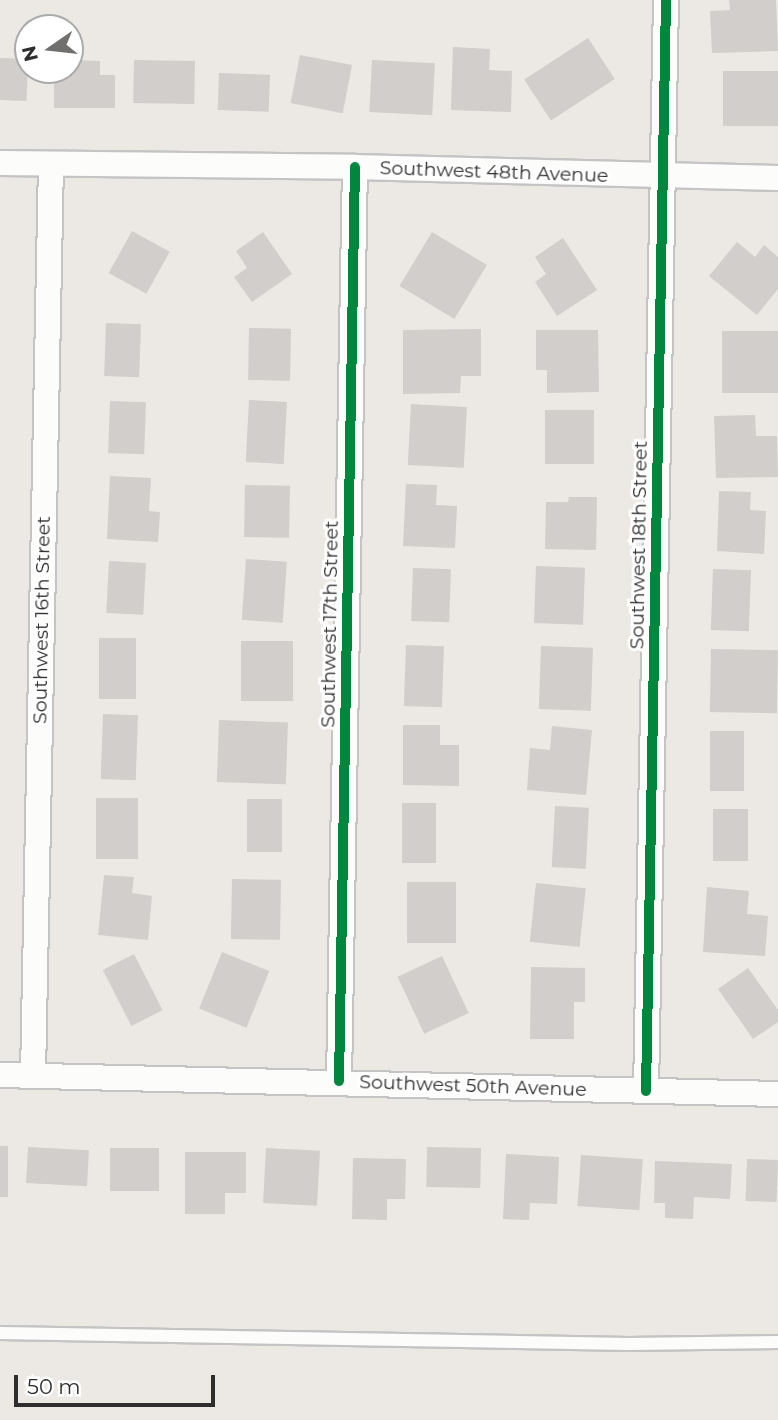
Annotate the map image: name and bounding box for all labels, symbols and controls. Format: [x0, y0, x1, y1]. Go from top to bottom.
north arrow [14, 14, 84, 84]
text: N [17, 43, 43, 64]
street label: Southwest 48th Avenue [379, 157, 609, 187]
street label: Southwest 18th Street [626, 441, 652, 649]
street label: Southwest 16th Street [29, 516, 55, 724]
street label: Southwest 17th Street [317, 520, 343, 728]
street label: Southwest 50th Avenue [359, 1071, 587, 1101]
scale bar [18, 1360, 219, 1404]
text: 50 m [27, 1374, 81, 1399]

